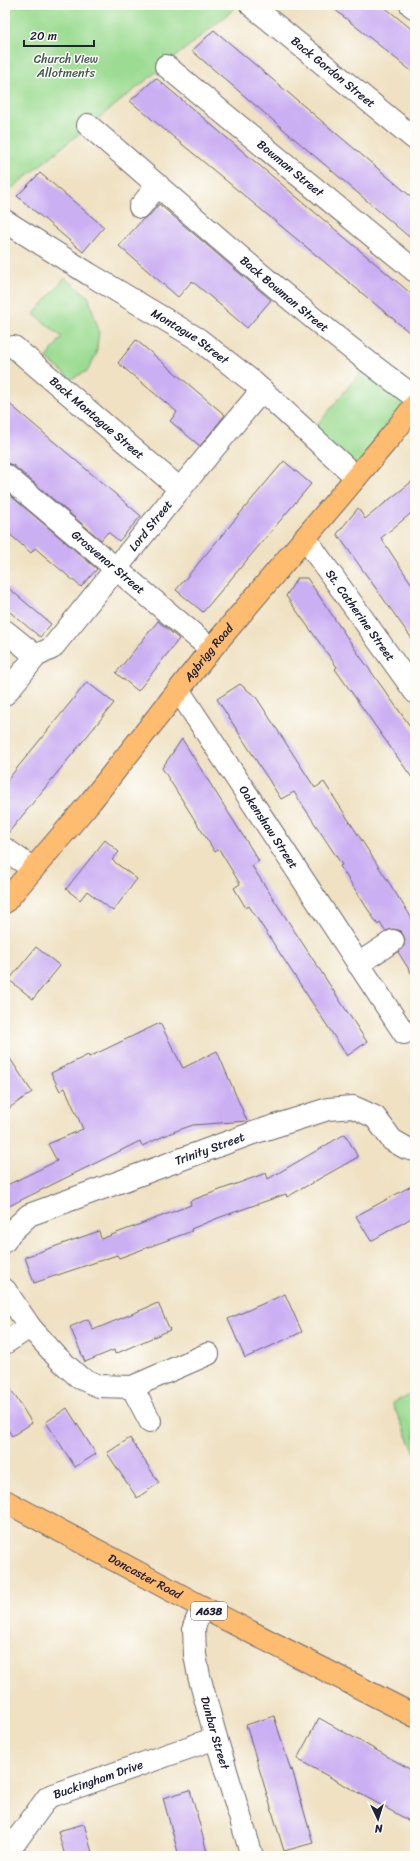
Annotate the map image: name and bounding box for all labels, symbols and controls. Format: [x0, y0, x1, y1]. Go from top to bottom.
scale bar [24, 22, 94, 48]
text: 20 m [30, 25, 57, 47]
street label: Back Gordon Street [286, 31, 380, 114]
park label: Church View Allotments [34, 48, 99, 84]
street label: Bowman Street [252, 134, 330, 203]
street label: Back Bowman Street [235, 250, 334, 338]
street label: Montague Street [147, 302, 235, 371]
street label: Back Montague Street [44, 371, 149, 465]
street label: Lord Street [123, 495, 178, 556]
street label: Grosvenor Street [66, 524, 150, 600]
street label: St. Catherine Street [319, 564, 401, 666]
street label: Agbrigg Road [178, 618, 240, 687]
street label: Oakenshaw Street [233, 781, 304, 873]
street label: Trinity Street [172, 1126, 248, 1172]
street label: Doncaster Road [104, 1547, 187, 1606]
road number: A638 [191, 1602, 227, 1620]
street label: Dunbar Street [194, 1694, 236, 1773]
street label: Buckingham Drive [50, 1753, 146, 1805]
north arrow [358, 1799, 398, 1839]
text: N [374, 1819, 384, 1838]

